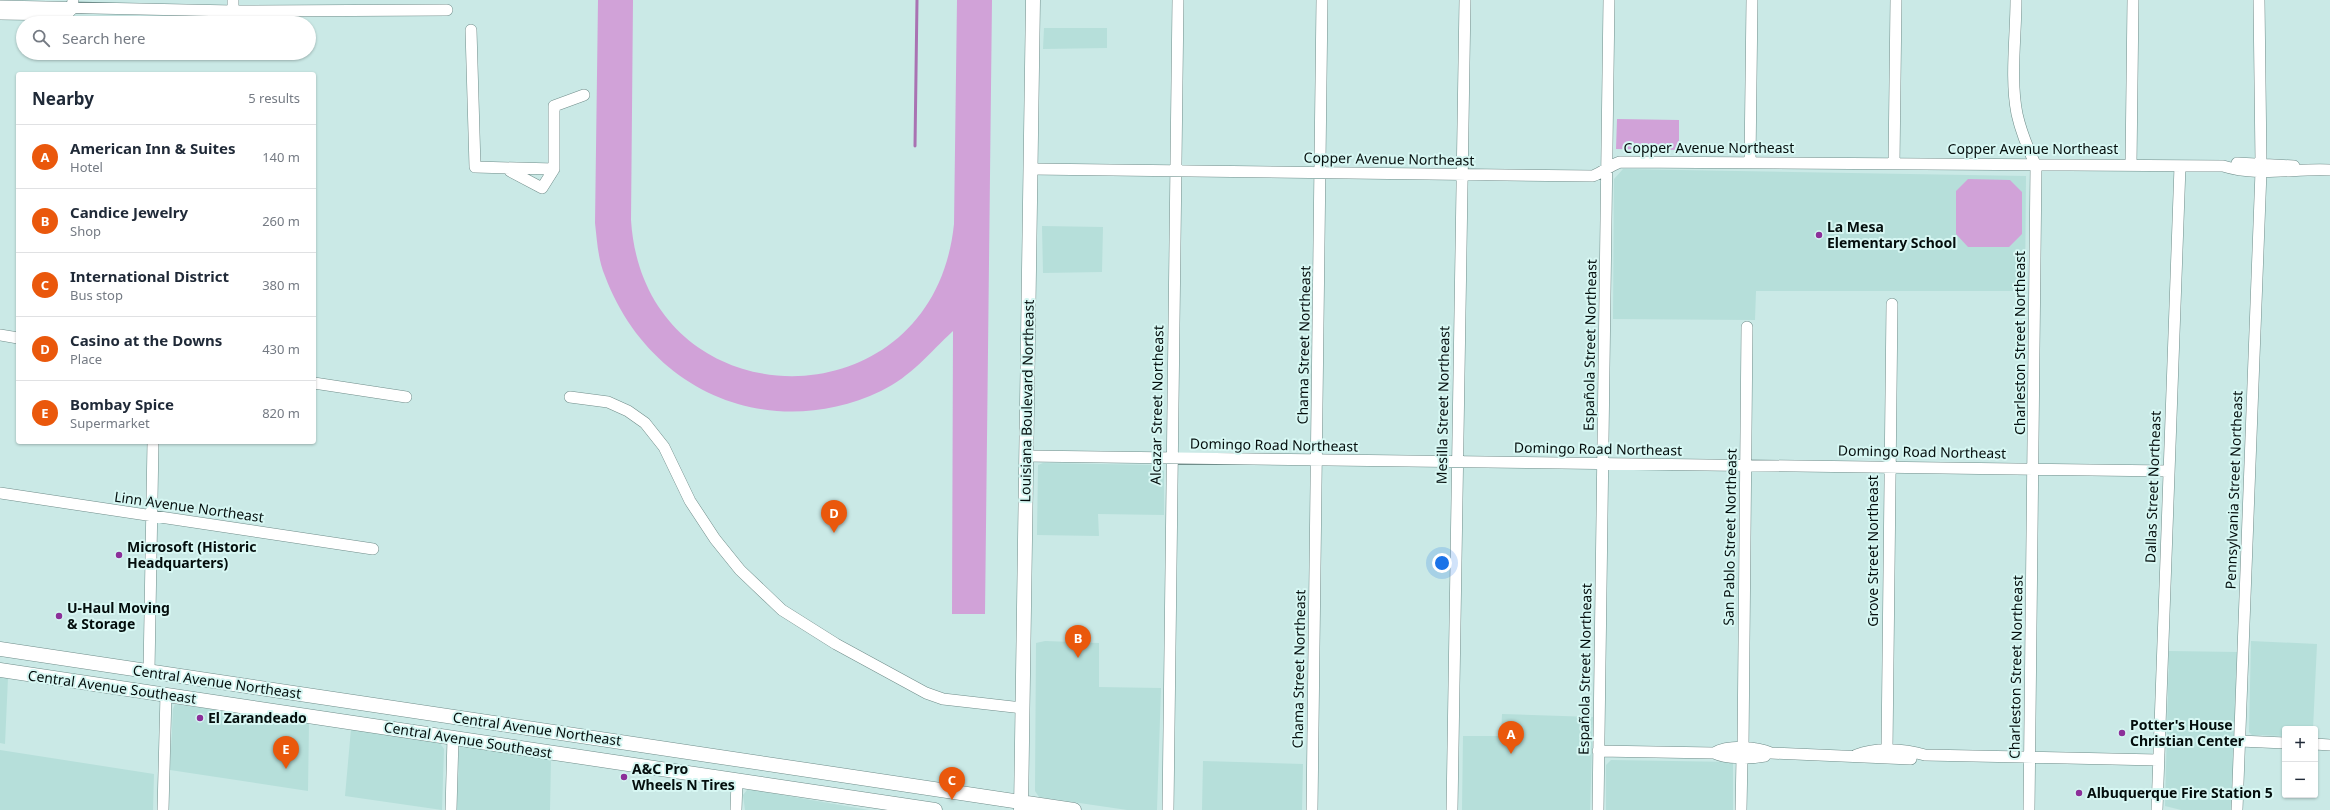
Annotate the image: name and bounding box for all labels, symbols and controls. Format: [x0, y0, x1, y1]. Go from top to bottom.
search box [16, 16, 316, 60]
icon: search [30, 27, 52, 49]
text: Search here [62, 28, 145, 48]
text: Nearby [32, 87, 94, 110]
text: 5 results [248, 89, 300, 107]
text: American Inn & Suites [70, 138, 235, 158]
street label: Copper Avenue Northeast [1624, 138, 1794, 157]
street label: Copper Avenue Northeast [1948, 139, 2118, 158]
text: A [41, 148, 50, 166]
text: 140 m [262, 148, 300, 166]
street label: Copper Avenue Northeast [1303, 148, 1475, 169]
text: Hotel [70, 158, 103, 176]
text: Candice Jewelry [70, 202, 188, 222]
text: B [41, 212, 49, 230]
text: 260 m [262, 212, 300, 230]
place label: La Mesa Elementary School [1827, 217, 1957, 252]
text: Shop [70, 222, 101, 240]
marker: La Mesa Elementary School [1814, 230, 1824, 240]
street label: Charleston Street Northeast [2010, 251, 2029, 435]
street label: Española Street Northeast [1579, 259, 1600, 431]
street label: Chama Street Northeast [1293, 265, 1314, 425]
text: International District [70, 266, 229, 286]
text: C [41, 276, 49, 294]
text: 380 m [262, 276, 300, 294]
text: Bus stop [70, 286, 123, 304]
street label: Louisiana Boulevard Northeast [1015, 300, 1038, 502]
street label: Alcazar Street Northeast [1146, 325, 1167, 485]
street label: Mesilla Street Northeast [1432, 326, 1453, 484]
text: Casino at the Downs [70, 330, 222, 350]
text: D [40, 340, 50, 358]
text: 430 m [262, 340, 300, 358]
text: Place [70, 350, 102, 368]
street label: Pennsylvania Street Northeast [2221, 390, 2246, 590]
text: Bombay Spice [70, 394, 174, 414]
text: E [41, 404, 49, 422]
text: 820 m [262, 404, 300, 422]
street label: Dallas Street Northeast [2140, 411, 2165, 563]
text: Supermarket [70, 414, 150, 432]
street label: Domingo Road Northeast [1190, 434, 1358, 455]
street label: Domingo Road Northeast [1514, 438, 1682, 459]
street label: Domingo Road Northeast [1838, 441, 2006, 462]
street label: San Pablo Street Northeast [1718, 448, 1741, 626]
street label: Grove Street Northeast [1863, 475, 1882, 627]
street label: Linn Avenue Northeast [113, 487, 265, 526]
pin: D [821, 500, 847, 533]
place label: Microsoft (Historic Headquarters) [127, 537, 256, 572]
marker: Microsoft (Historic Headquarters) [114, 550, 124, 560]
your location [1432, 553, 1452, 573]
street label: Charleston Street Northeast [2004, 575, 2027, 759]
street label: Española Street Northeast [1574, 583, 1595, 755]
street label: Chama Street Northeast [1288, 589, 1309, 749]
place label: U-Haul Moving & Storage [67, 598, 170, 633]
marker: U-Haul Moving & Storage [54, 611, 64, 621]
pin: B [1065, 625, 1091, 658]
street label: Central Avenue Northeast [132, 660, 303, 703]
street label: Central Avenue Southeast [27, 665, 198, 708]
street label: Central Avenue Northeast [452, 707, 623, 750]
place label: El Zarandeado [208, 708, 307, 727]
marker: El Zarandeado [195, 713, 205, 723]
place label: Potter's House Christian Center [2130, 715, 2245, 750]
street label: Central Avenue Southeast [383, 717, 553, 762]
pin: A [1498, 721, 1524, 754]
map controls [2282, 726, 2318, 798]
button: + [2282, 726, 2318, 762]
marker: Potter's House Christian Center [2117, 728, 2127, 738]
pin: E [273, 736, 299, 769]
place label: A&C Pro Wheels N Tires [632, 759, 735, 794]
button: − [2282, 762, 2318, 798]
pin: C [939, 767, 965, 800]
marker: A&C Pro Wheels N Tires [619, 772, 629, 782]
place label: Albuquerque Fire Station 5 [2087, 783, 2273, 802]
marker: Albuquerque Fire Station 5 [2074, 788, 2084, 798]

